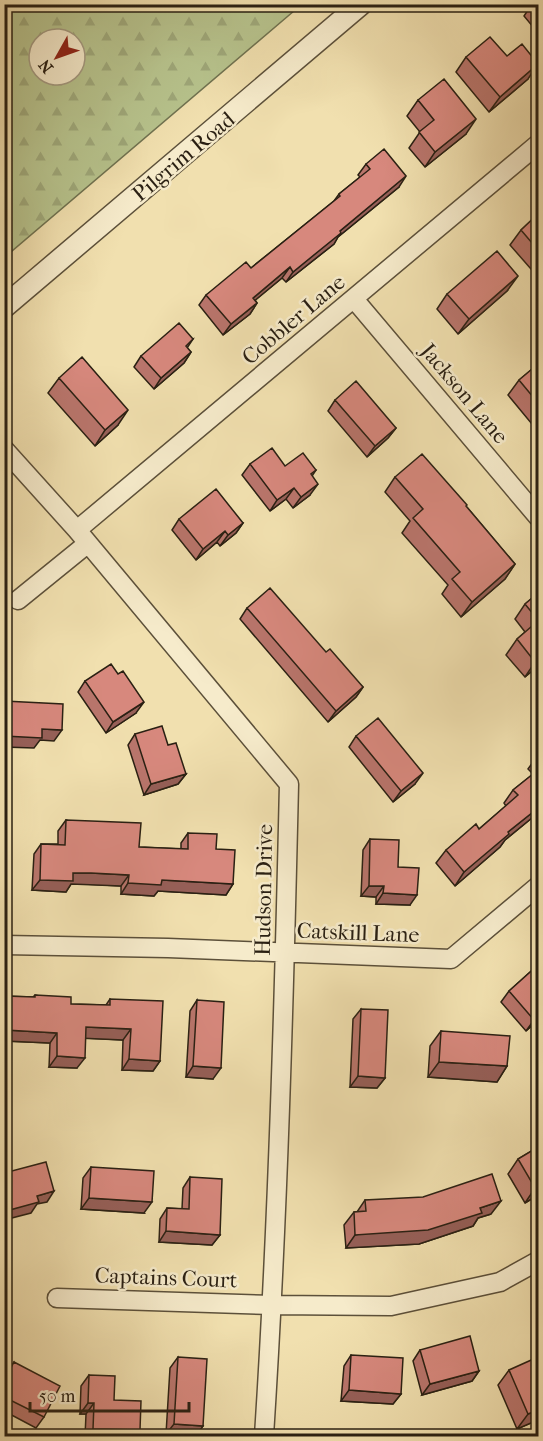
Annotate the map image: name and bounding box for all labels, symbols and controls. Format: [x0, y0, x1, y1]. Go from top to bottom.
north arrow [27, 27, 87, 87]
text: N [34, 55, 57, 77]
street label: Pilgrim Road [127, 106, 241, 207]
street label: Cobbler Lane [237, 269, 351, 370]
street label: Jackson Lane [414, 337, 514, 449]
street label: Hudson Drive [250, 824, 278, 956]
street label: Catskill Lane [296, 918, 420, 948]
street label: Captains Court [94, 1263, 238, 1293]
scale bar [30, 1375, 189, 1413]
text: 50 m [39, 1386, 76, 1407]

